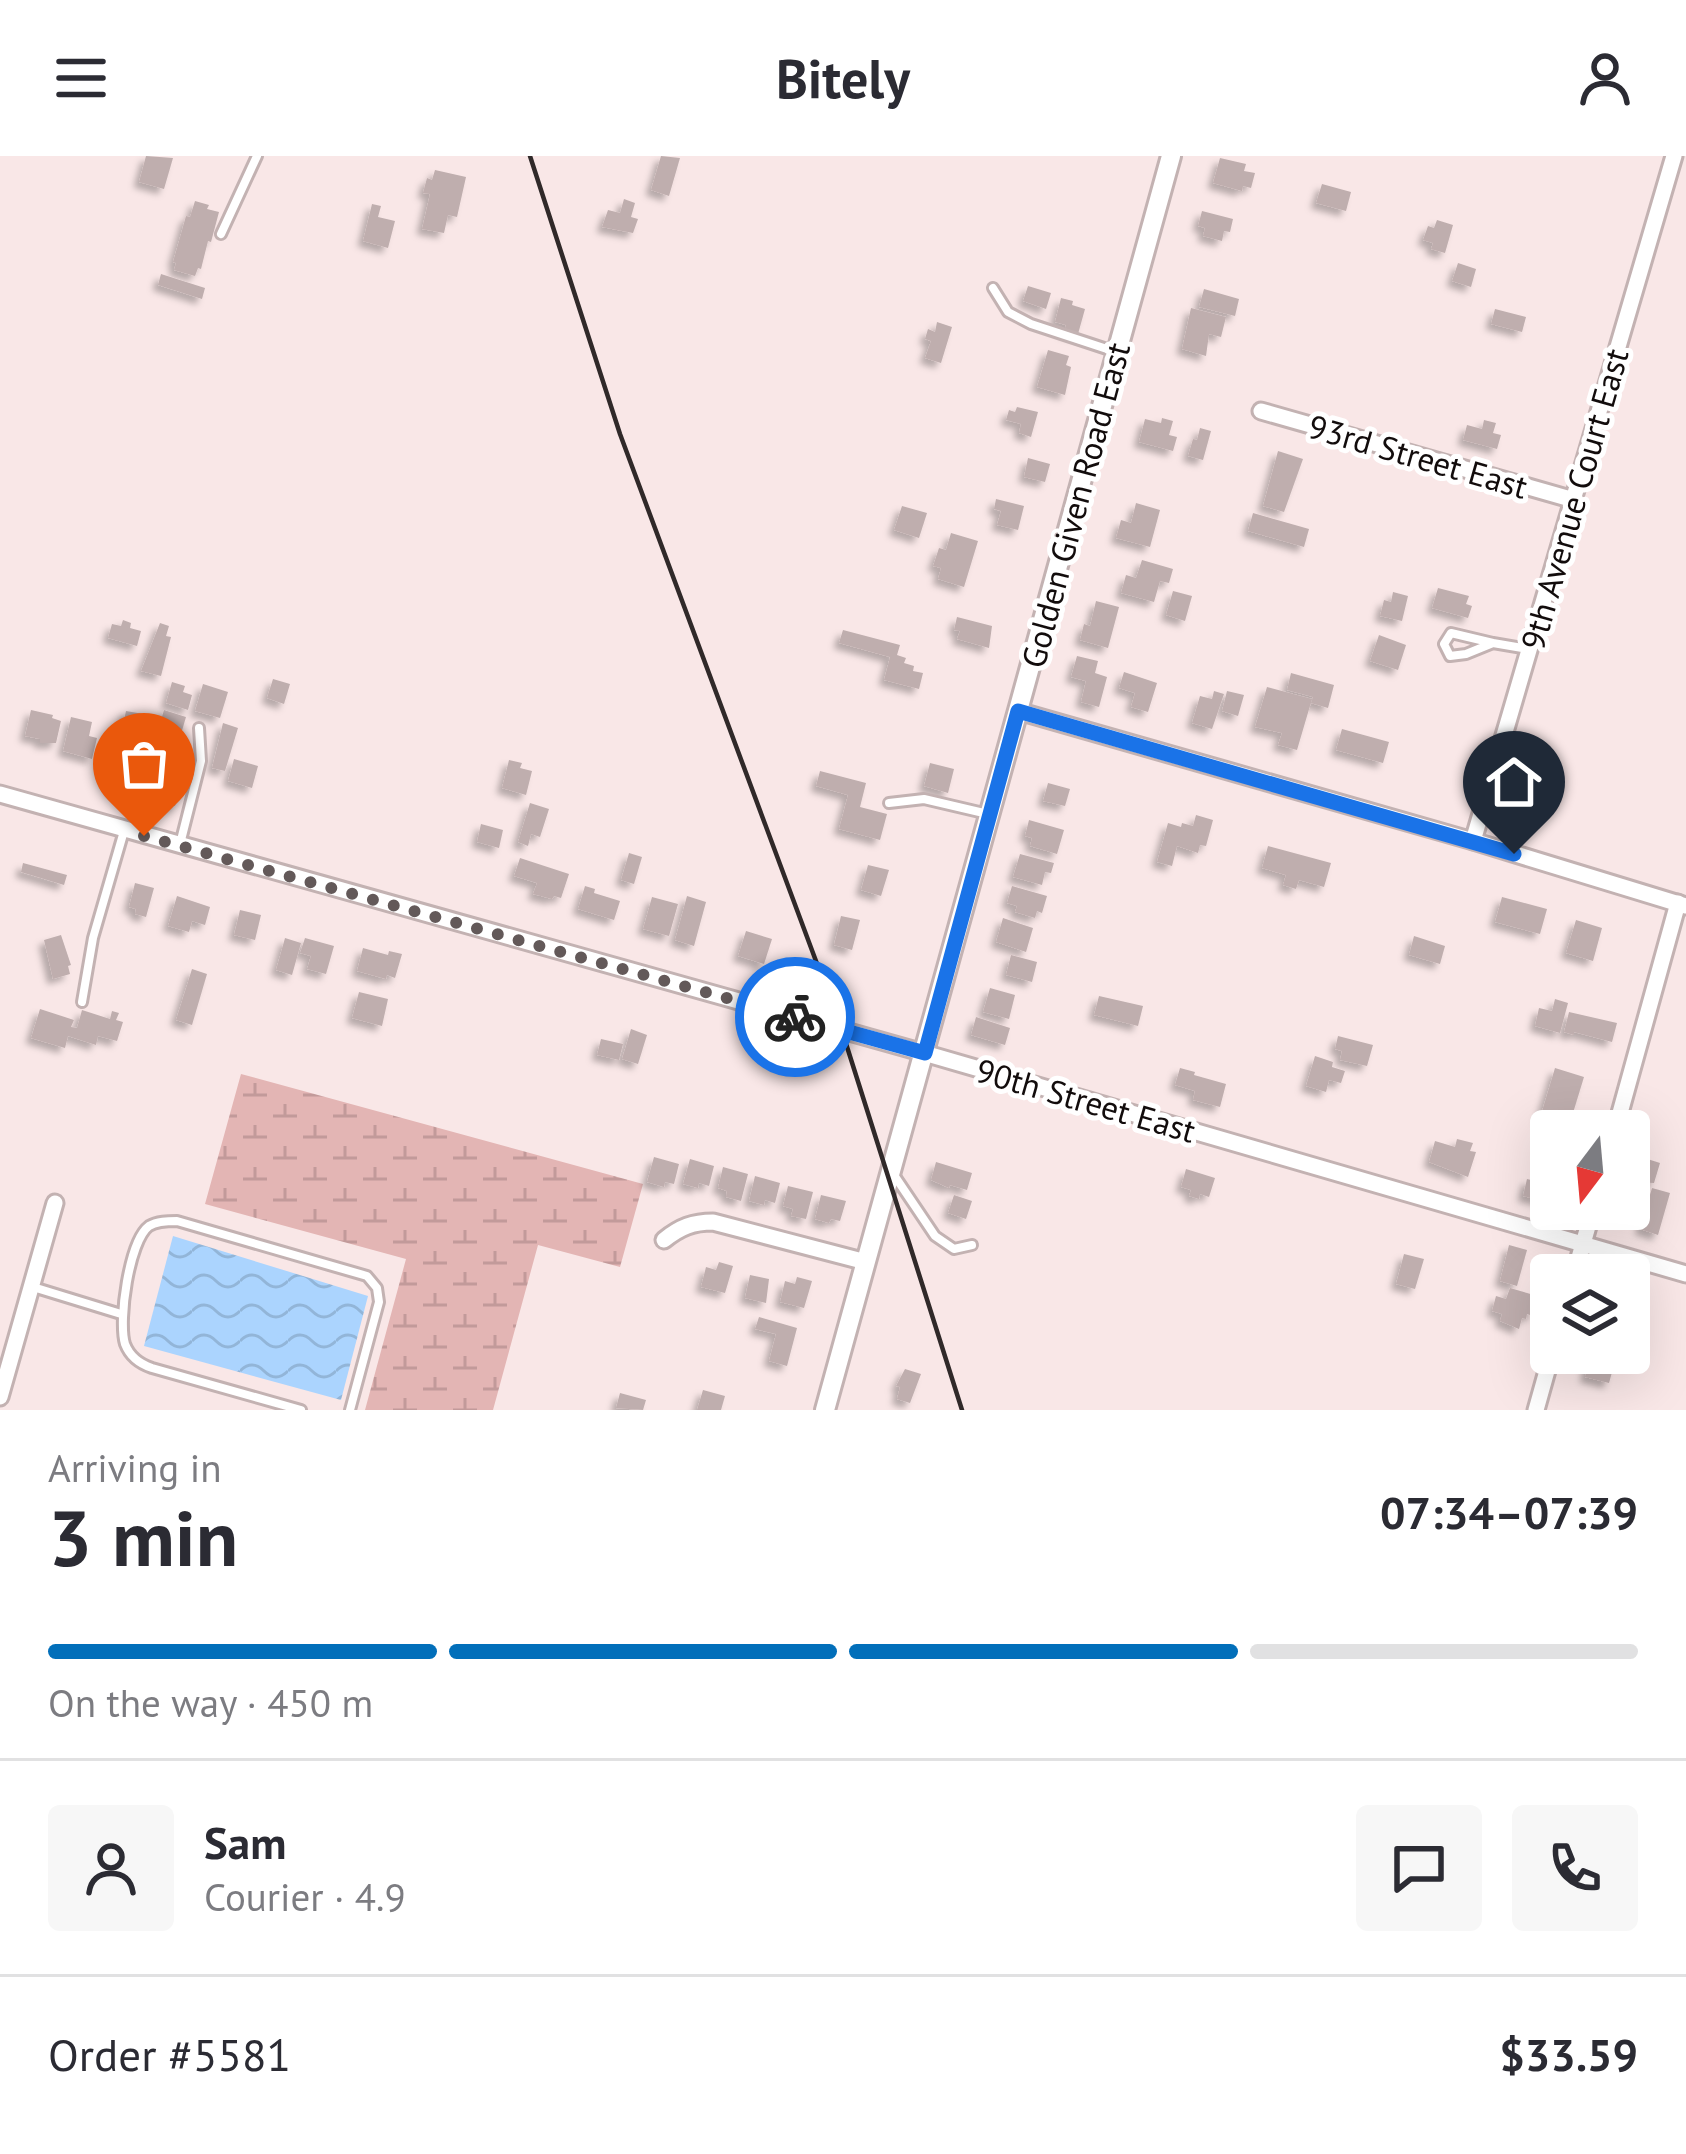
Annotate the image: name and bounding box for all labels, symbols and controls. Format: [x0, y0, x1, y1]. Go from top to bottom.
text: Bitely [776, 43, 910, 113]
icon: menu [48, 45, 114, 111]
icon: person [1572, 45, 1638, 111]
street label: Golden Given Road East [1011, 338, 1139, 672]
street label: 9th Avenue Court East [1510, 343, 1638, 655]
street label: 93rd Street East [1303, 404, 1533, 508]
pin [93, 713, 195, 836]
icon: bag [111, 731, 177, 797]
pin [1463, 731, 1565, 854]
icon: home [1481, 749, 1547, 815]
courier [735, 957, 855, 1077]
icon: bike [762, 984, 828, 1050]
street label: 90th Street East [971, 1048, 1201, 1152]
north arrow [1530, 1110, 1650, 1230]
map controls [1530, 1110, 1650, 1374]
button: layers [1530, 1254, 1650, 1374]
text: Arriving in [48, 1442, 222, 1493]
text: 07:34–07:39 [1380, 1483, 1638, 1541]
text: 3 min [48, 1487, 238, 1588]
text: On the way · 450 m [48, 1677, 373, 1728]
button: person [48, 1805, 174, 1931]
button: chat [1356, 1805, 1482, 1931]
button: phone [1512, 1805, 1638, 1931]
text: Sam [204, 1813, 286, 1871]
text: Courier · 4.9 [204, 1871, 406, 1922]
text: Order #5581 [48, 2025, 291, 2083]
text: $33.59 [1499, 2025, 1638, 2083]

